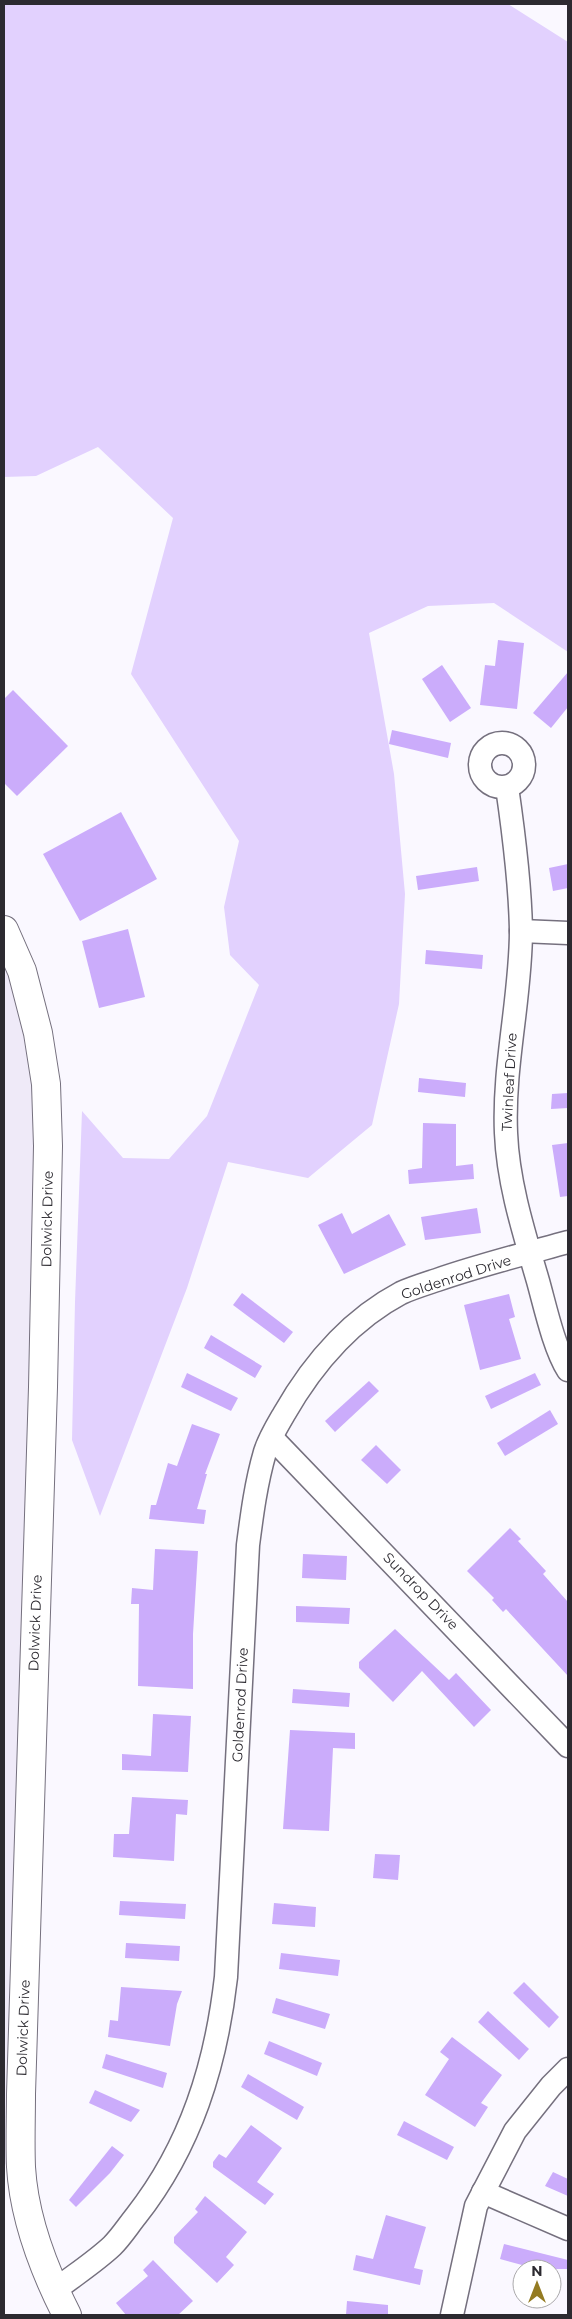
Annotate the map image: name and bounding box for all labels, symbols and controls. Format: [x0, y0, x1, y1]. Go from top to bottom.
street label: Twinleaf Drive [497, 1032, 521, 1132]
street label: Dolwick Drive [37, 1171, 57, 1267]
street label: Goldenrod Drive [399, 1251, 513, 1303]
street label: Sundrop Drive [379, 1548, 463, 1634]
street label: Dolwick Drive [24, 1574, 46, 1672]
street label: Goldenrod Drive [228, 1647, 252, 1763]
street label: Dolwick Drive [12, 1979, 34, 2077]
north arrow [512, 2259, 562, 2309]
text: N [531, 2262, 543, 2280]

